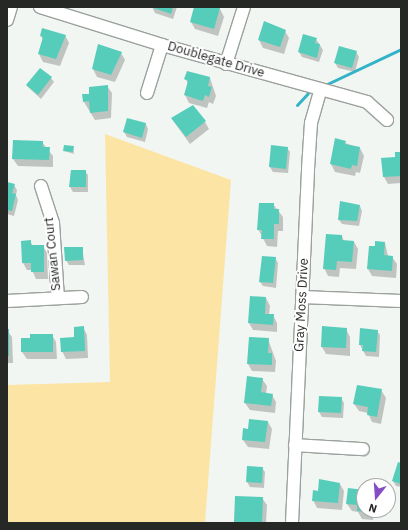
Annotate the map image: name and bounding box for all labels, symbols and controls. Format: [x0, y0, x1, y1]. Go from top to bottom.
street label: Doublegate Drive [166, 39, 266, 81]
street label: Sawan Court [41, 216, 65, 292]
street label: Gray Moss Drive [292, 258, 312, 352]
north arrow [356, 478, 396, 518]
text: N [367, 501, 379, 516]

